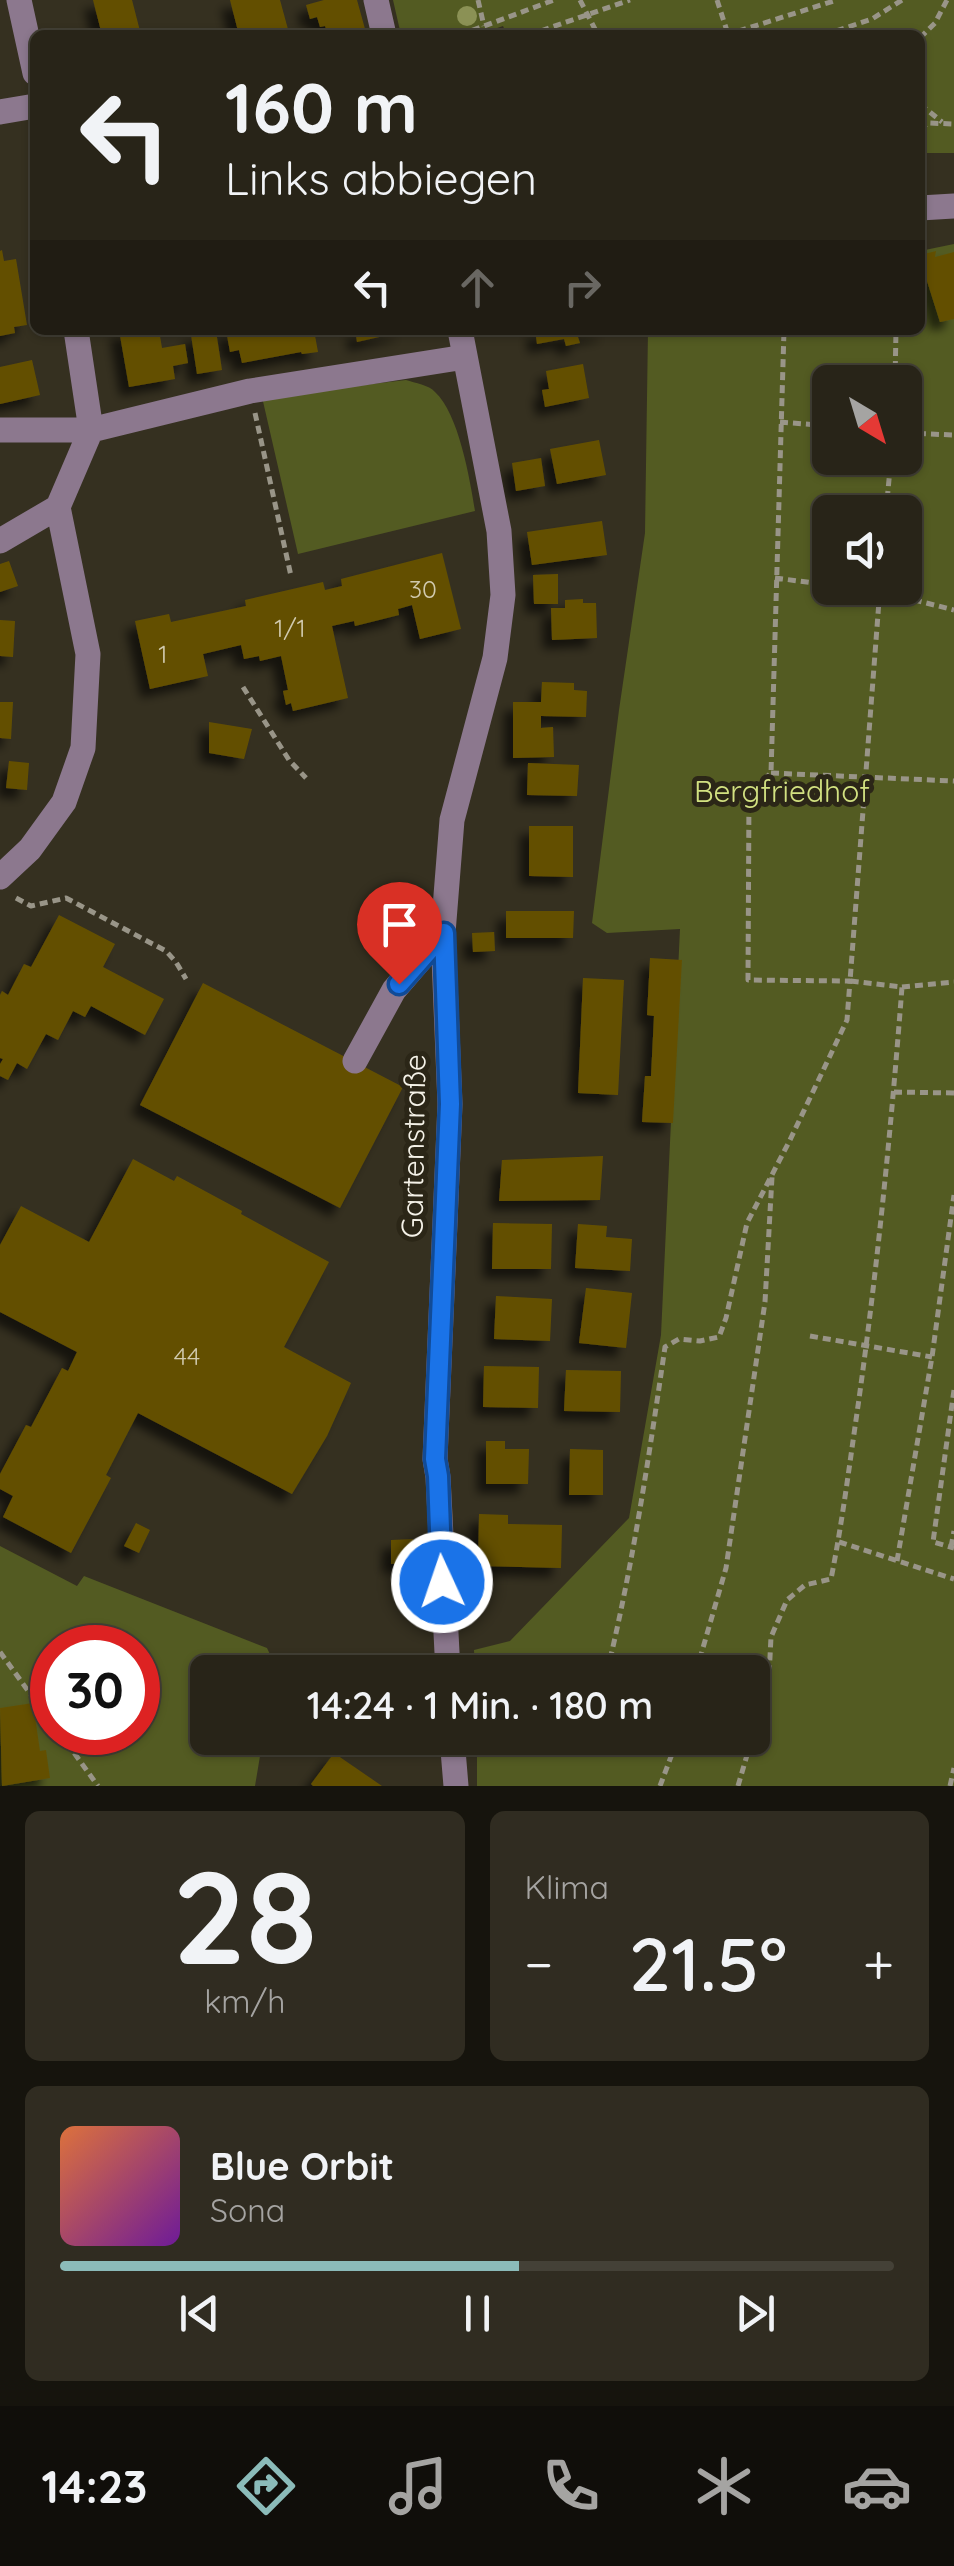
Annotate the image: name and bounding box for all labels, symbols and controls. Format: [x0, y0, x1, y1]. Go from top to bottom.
text: 160 m [225, 63, 418, 151]
icon: left [60, 70, 190, 200]
text: Links abbiegen [225, 150, 537, 206]
icon: left [345, 260, 400, 315]
icon: ahead [450, 260, 505, 315]
icon: right [555, 260, 610, 315]
north arrow [812, 365, 922, 475]
map controls [812, 365, 922, 605]
button: sound [812, 495, 922, 605]
house number: 30 [409, 573, 437, 604]
house number: 1/1 [274, 612, 306, 643]
house number: 1 [158, 638, 168, 669]
park label: Bergfriedhof [694, 772, 870, 810]
pin [357, 882, 442, 985]
icon: arrive [372, 897, 427, 952]
street label: Gartenstraße [392, 1054, 434, 1238]
house number: 44 [174, 1340, 200, 1371]
position arrow [390, 1530, 494, 1634]
speed limit sign: 30 [30, 1625, 160, 1755]
text: 14:24 · 1 Min. · 180 m [307, 1681, 653, 1729]
text: 28 [172, 1834, 317, 1997]
text: Klima [525, 1867, 609, 1907]
text: 21.5° [629, 1916, 787, 2010]
text: − [525, 1929, 553, 1998]
text: + [863, 1929, 894, 1998]
text: km/h [204, 1981, 285, 2021]
text: Blue Orbit [210, 2142, 394, 2190]
text: Sona [210, 2190, 285, 2230]
icon: previous [172, 2286, 227, 2341]
icon: pause [450, 2286, 505, 2341]
icon: next [728, 2286, 783, 2341]
icon: directions [231, 2451, 301, 2521]
icon: music [383, 2451, 453, 2521]
icon: phone [536, 2451, 606, 2521]
icon: climate [689, 2451, 759, 2521]
icon: car [842, 2451, 912, 2521]
text: 14:23 [41, 2458, 148, 2514]

